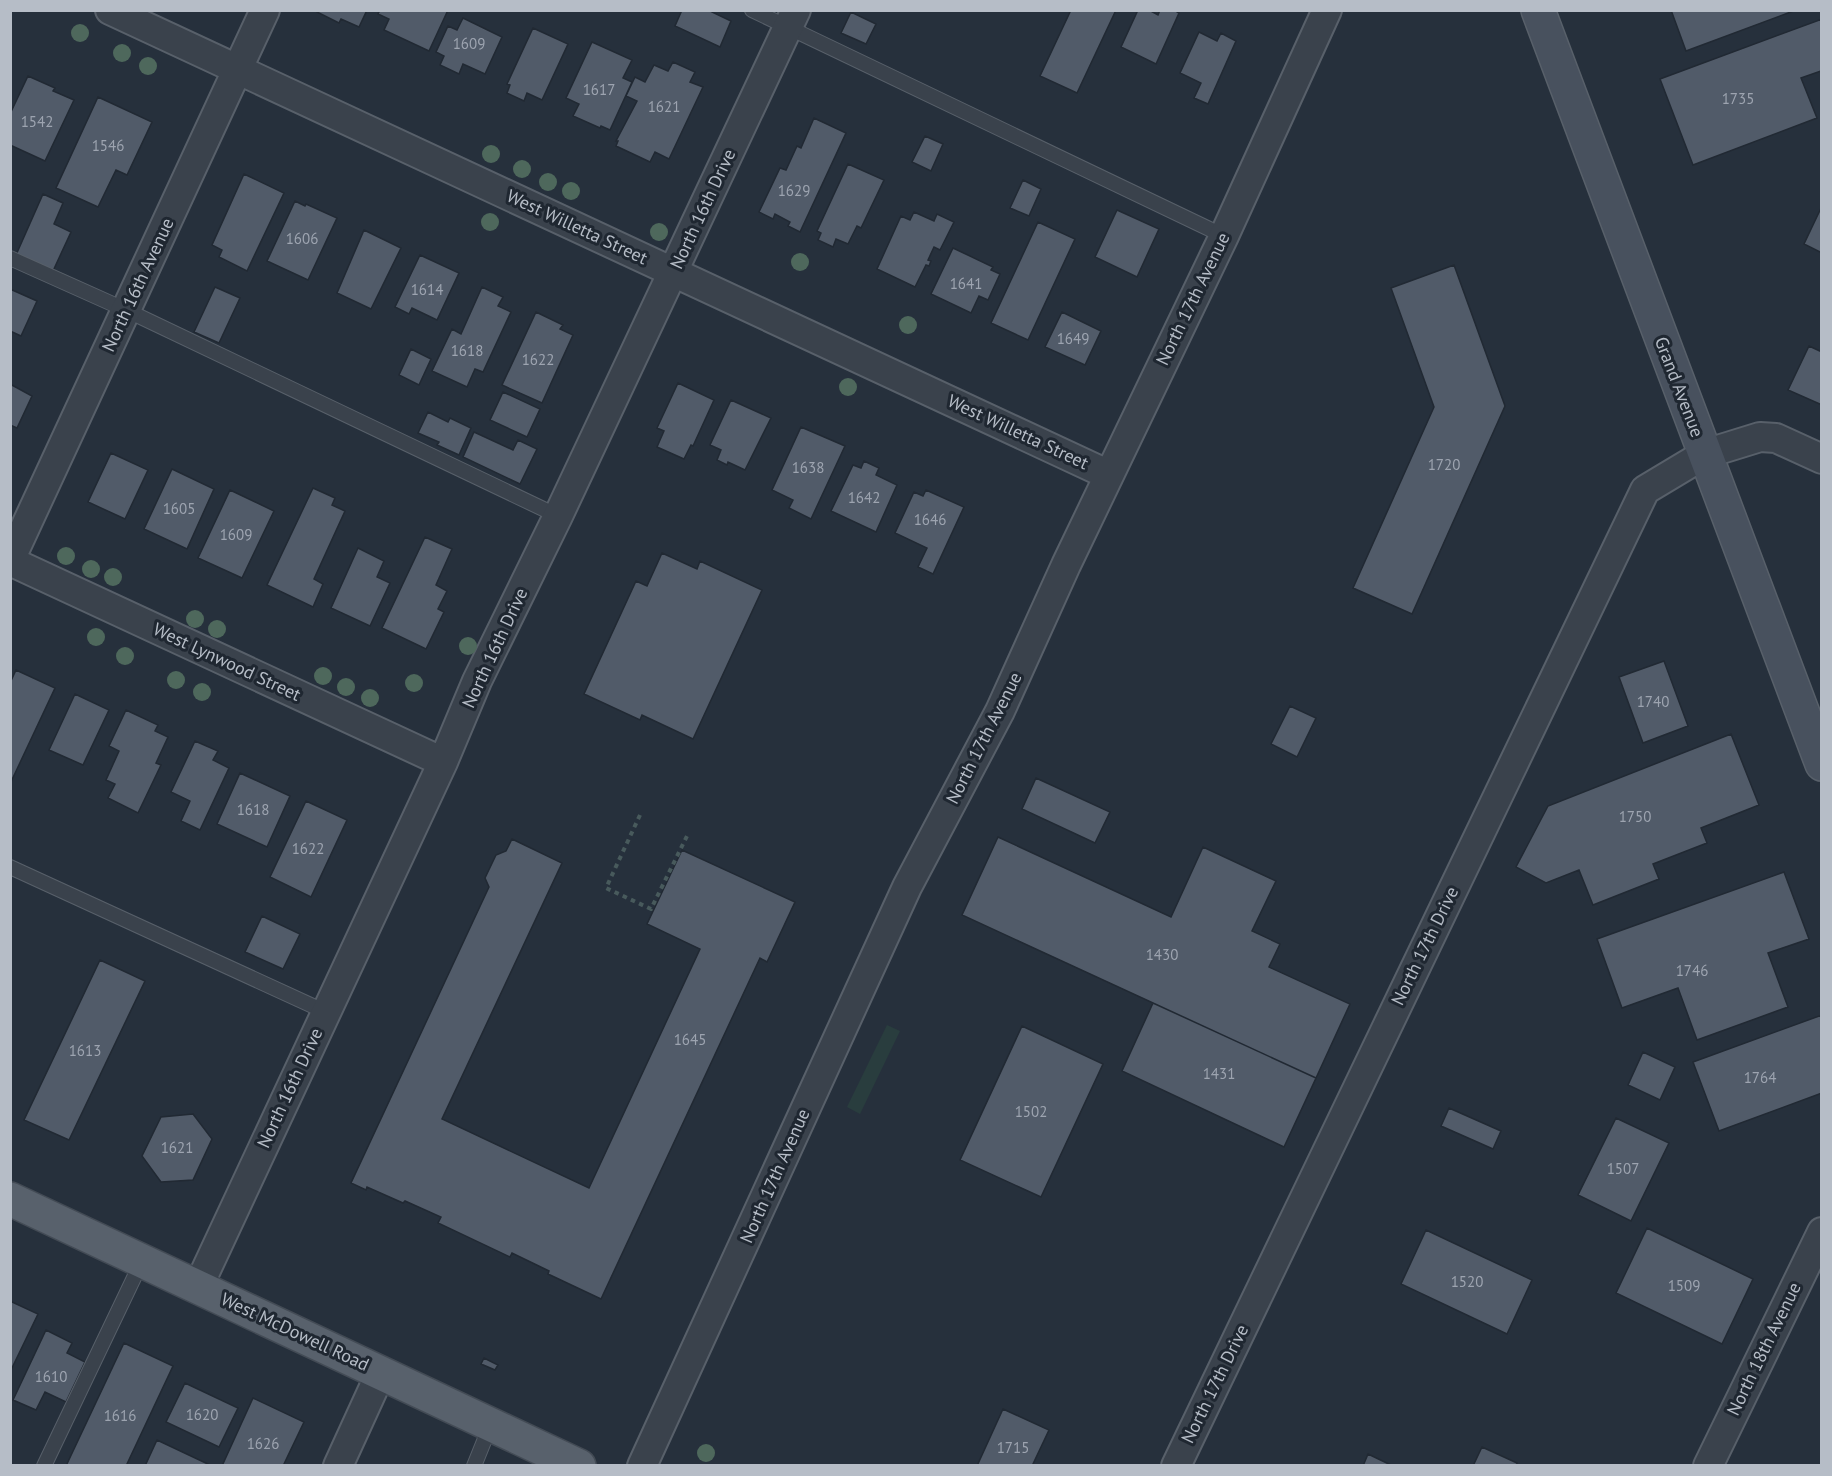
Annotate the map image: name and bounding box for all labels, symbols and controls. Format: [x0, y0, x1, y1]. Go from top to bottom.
house number: 1609 [453, 34, 485, 53]
house number: 1617 [583, 80, 615, 99]
house number: 1735 [1722, 89, 1754, 108]
house number: 1621 [648, 97, 680, 116]
house number: 1542 [21, 112, 53, 131]
house number: 1546 [92, 136, 124, 155]
street label: North 16th Drive [665, 145, 740, 273]
house number: 1629 [778, 181, 810, 200]
street label: West Willetta Street [503, 184, 651, 269]
street label: North 16th Avenue [96, 214, 179, 355]
house number: 1606 [286, 229, 318, 248]
street label: North 17th Avenue [1150, 229, 1235, 369]
house number: 1641 [950, 274, 982, 293]
house number: 1614 [411, 280, 443, 299]
house number: 1649 [1057, 329, 1089, 348]
street label: Grand Avenue [1650, 333, 1709, 440]
house number: 1618 [451, 341, 483, 360]
house number: 1622 [522, 350, 554, 369]
street label: West Willetta Street [944, 389, 1092, 474]
house number: 1720 [1428, 455, 1460, 474]
house number: 1638 [792, 458, 824, 477]
house number: 1642 [848, 488, 880, 507]
house number: 1605 [163, 499, 195, 518]
house number: 1646 [914, 510, 946, 529]
house number: 1609 [220, 525, 252, 544]
street label: North 16th Drive [457, 584, 532, 712]
street label: West Lynwood Street [150, 617, 305, 706]
street label: North 17th Avenue [940, 668, 1027, 807]
house number: 1740 [1637, 692, 1669, 711]
house number: 1618 [237, 800, 269, 819]
house number: 1750 [1619, 807, 1651, 826]
house number: 1622 [292, 839, 324, 858]
street label: North 17th Drive [1386, 883, 1463, 1009]
house number: 1430 [1146, 945, 1178, 964]
house number: 1746 [1676, 961, 1708, 980]
street label: North 16th Drive [252, 1024, 327, 1152]
house number: 1645 [674, 1030, 706, 1049]
house number: 1613 [69, 1041, 101, 1060]
house number: 1431 [1203, 1064, 1235, 1083]
house number: 1764 [1744, 1068, 1776, 1087]
house number: 1502 [1015, 1102, 1047, 1121]
street label: North 17th Avenue [735, 1105, 814, 1247]
house number: 1621 [161, 1138, 193, 1157]
house number: 1507 [1607, 1159, 1639, 1178]
house number: 1520 [1451, 1272, 1483, 1291]
house number: 1509 [1668, 1276, 1700, 1295]
street label: North 18th Avenue [1721, 1278, 1806, 1419]
street label: West McDowell Road [217, 1287, 373, 1376]
street label: North 17th Drive [1176, 1321, 1253, 1447]
house number: 1610 [35, 1367, 67, 1386]
house number: 1620 [186, 1405, 218, 1424]
house number: 1616 [104, 1406, 136, 1425]
house number: 1626 [247, 1434, 279, 1453]
house number: 1715 [997, 1438, 1029, 1457]

